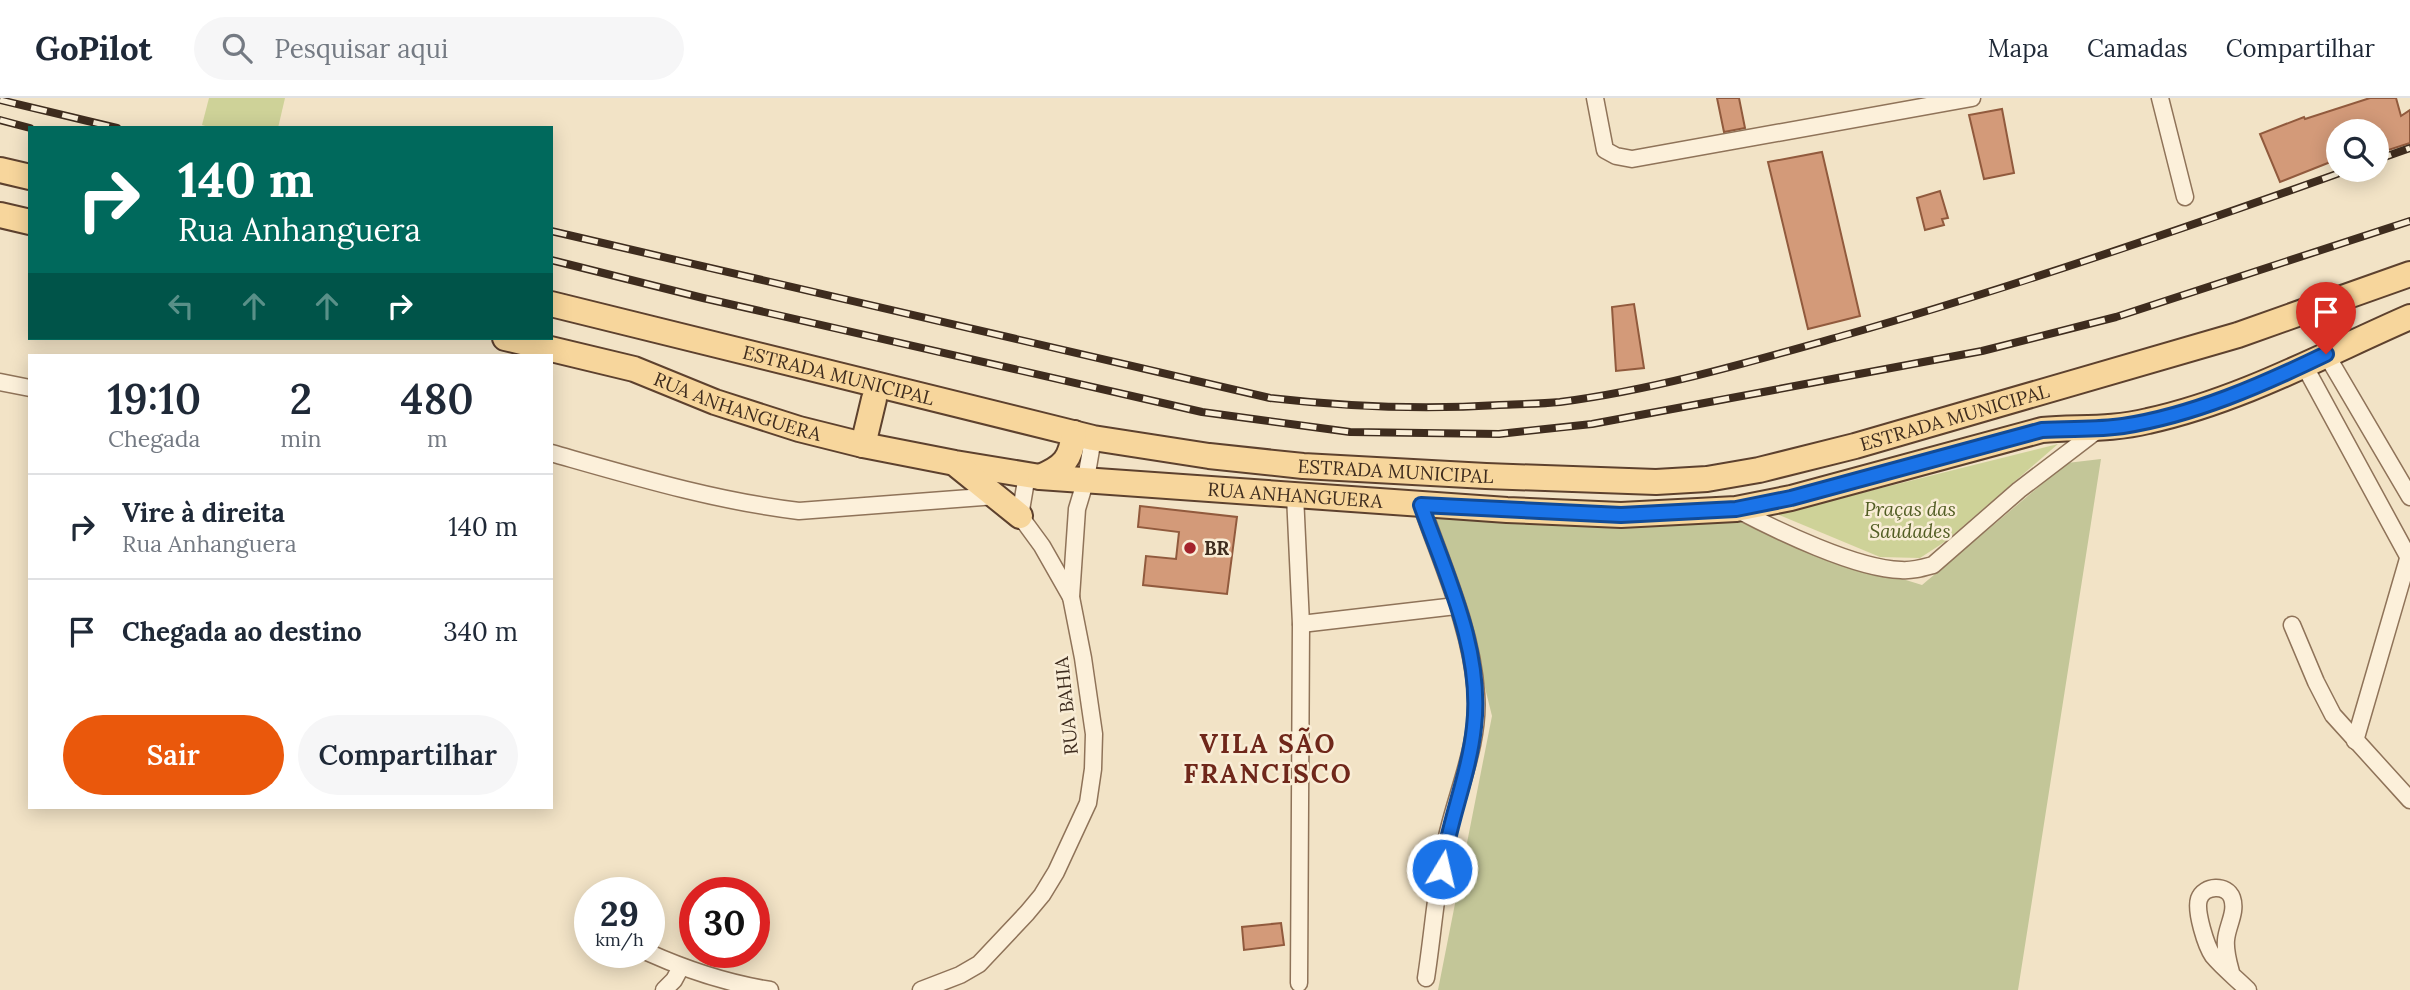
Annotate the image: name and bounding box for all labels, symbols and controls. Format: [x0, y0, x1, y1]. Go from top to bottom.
search box [194, 17, 684, 80]
text: GoPilot [35, 27, 152, 69]
icon: search [218, 29, 256, 67]
text: Pesquisar aqui [274, 32, 448, 65]
text: Mapa [1988, 33, 2049, 64]
text: Camadas [2087, 33, 2188, 64]
text: Compartilhar [2226, 33, 2375, 64]
map controls [2326, 119, 2389, 182]
button: search [2326, 119, 2389, 182]
text: 140 m [178, 148, 314, 210]
icon: right [63, 154, 154, 245]
text: Rua Anhanguera [178, 209, 421, 250]
pin [2296, 282, 2356, 354]
icon: left [162, 287, 200, 325]
icon: ahead [235, 287, 273, 325]
icon: ahead [308, 287, 346, 325]
icon: right [381, 287, 419, 325]
icon: arrive [2307, 293, 2345, 331]
street label: ESTRADA MUNICIPAL [740, 340, 936, 410]
street label: RUA ANHANGUERA [650, 366, 825, 446]
text: 19:10 [107, 372, 201, 426]
text: 2 [290, 372, 312, 426]
text: 480 [401, 372, 474, 426]
street label: ESTRADA MUNICIPAL [1857, 378, 2052, 456]
text: Chegada [108, 424, 200, 453]
text: min [280, 424, 321, 453]
text: m [427, 424, 447, 453]
street label: ESTRADA MUNICIPAL [1297, 454, 1494, 488]
street label: RUA ANHANGUERA [1207, 477, 1385, 513]
text: Vire à direita [122, 496, 285, 529]
park label: Praças das Saudades [1864, 497, 1956, 543]
icon: right [63, 508, 101, 546]
text: 140 m [448, 510, 518, 543]
text: Rua Anhanguera [122, 529, 297, 558]
place label: BR [1204, 536, 1229, 560]
marker: BR [1182, 540, 1198, 556]
icon: arrive [63, 613, 101, 651]
text: Chegada ao destino [122, 615, 362, 648]
text: 340 m [443, 615, 518, 648]
street label: RUA BAHIA [1049, 655, 1083, 756]
button: Sair [63, 715, 284, 795]
button: Compartilhar [298, 715, 518, 795]
district label: VILA SÃO FRANCISCO [1183, 727, 1353, 790]
position arrow [1405, 832, 1479, 906]
speed limit sign: 30 [679, 877, 770, 968]
text: 29 [600, 891, 639, 936]
text: km/h [595, 928, 644, 951]

